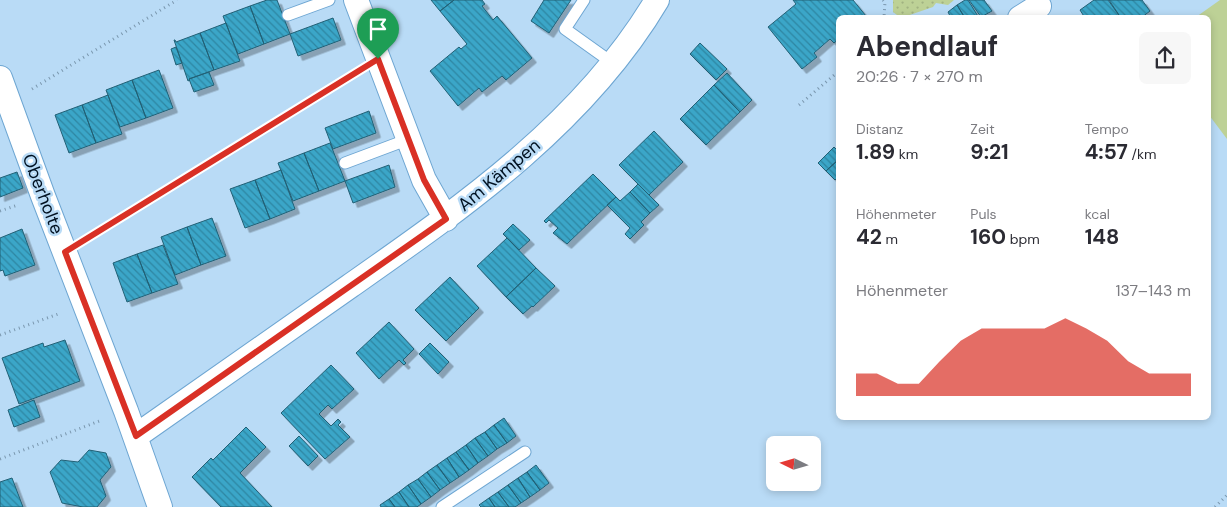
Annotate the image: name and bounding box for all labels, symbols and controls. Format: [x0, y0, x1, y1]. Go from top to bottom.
pin [357, 8, 399, 59]
icon: arrive [364, 15, 392, 43]
text: Abendlauf [856, 28, 998, 65]
button: share [1139, 32, 1191, 84]
text: 20:26 · 7 × 270 m [856, 66, 983, 87]
text: Distanz [856, 120, 903, 138]
text: Zeit [970, 120, 995, 138]
text: Tempo [1085, 120, 1129, 138]
street label: Am Kämpen [453, 133, 545, 217]
text: 1.89 [856, 138, 895, 166]
text: 9:21 [970, 138, 1009, 166]
text: 4:57 [1085, 138, 1128, 166]
text: km [895, 145, 918, 163]
text: /km [1128, 145, 1157, 163]
street label: Oberholte [17, 150, 69, 238]
text: Höhenmeter [856, 205, 937, 223]
text: Puls [970, 205, 997, 223]
text: kcal [1085, 205, 1110, 223]
text: 42 [856, 223, 882, 251]
text: 160 [970, 223, 1006, 251]
text: 148 [1085, 223, 1119, 251]
text: m [882, 230, 898, 248]
text: bpm [1006, 230, 1040, 248]
text: Höhenmeter [856, 280, 948, 301]
text: 137–143 m [1115, 280, 1191, 301]
north arrow [766, 436, 821, 491]
map controls [766, 436, 821, 491]

